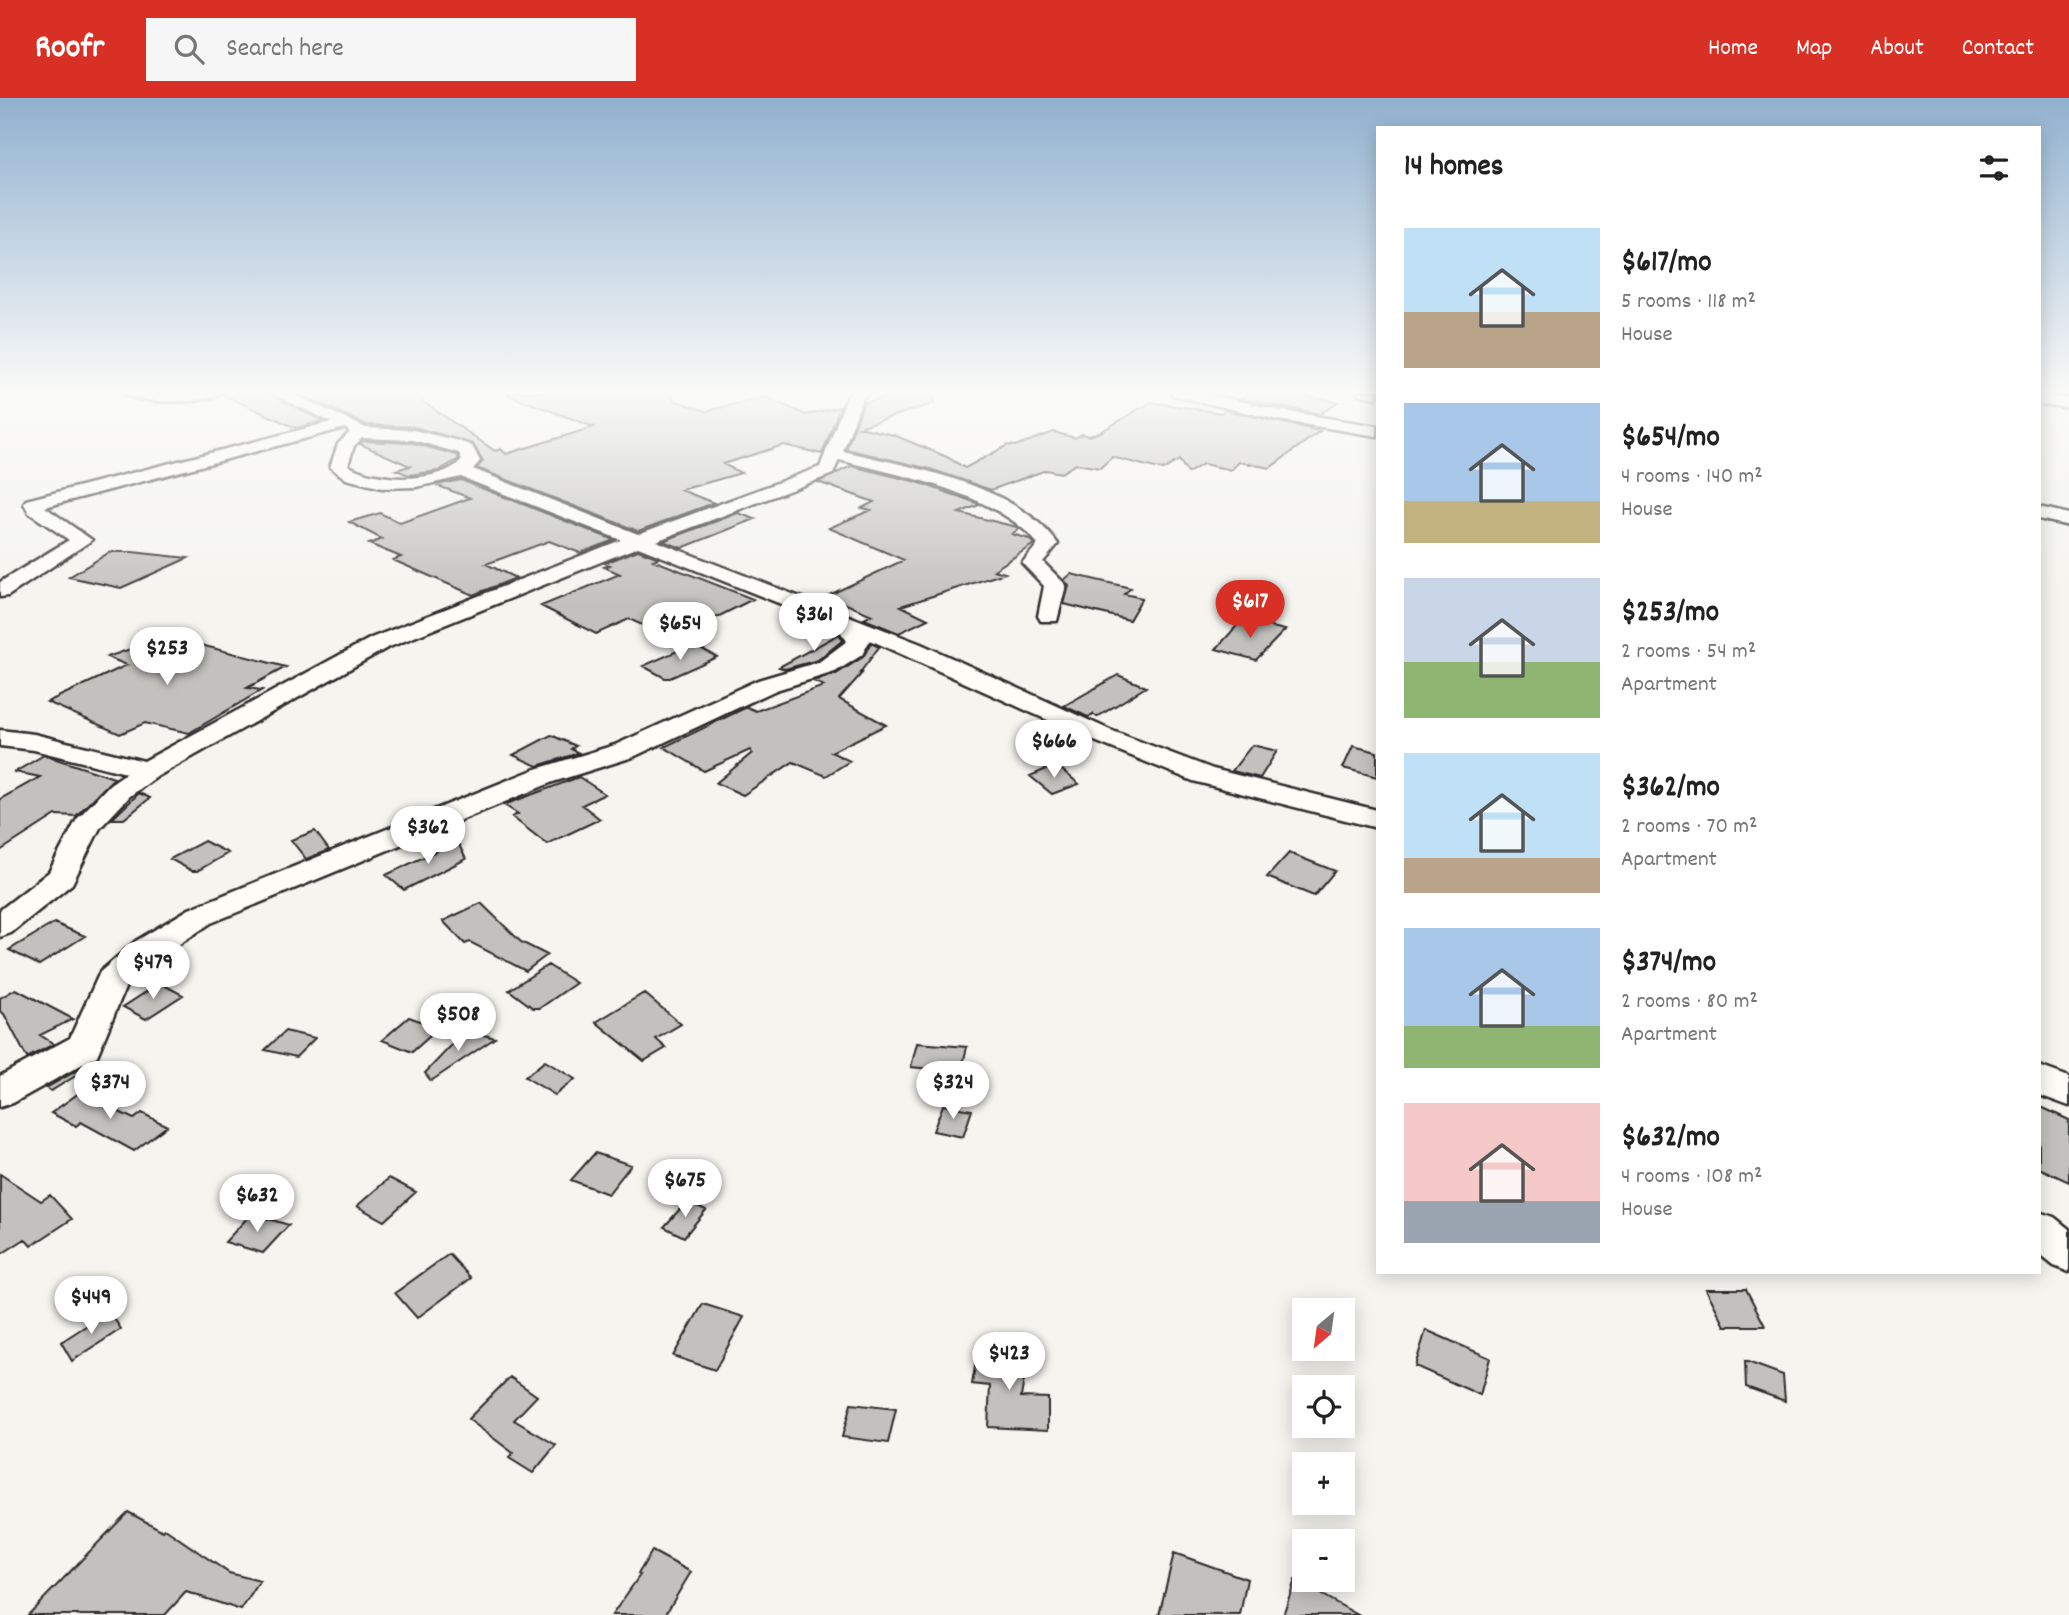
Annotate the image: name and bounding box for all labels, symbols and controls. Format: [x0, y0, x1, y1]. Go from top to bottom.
search box [146, 18, 636, 81]
text: Roofr [35, 26, 104, 73]
icon: search [170, 30, 208, 68]
text: Search here [226, 31, 344, 68]
text: Home [1708, 32, 1758, 66]
text: Map [1796, 32, 1832, 66]
text: About [1870, 32, 1924, 66]
text: Contact [1962, 32, 2034, 66]
text: 14 homes [1404, 147, 1503, 190]
icon: filters [1975, 149, 2013, 187]
text: $617/mo [1621, 243, 1711, 286]
icon: home [1460, 256, 1544, 340]
text: 5 rooms · 118 m² [1621, 286, 1756, 319]
text: House [1621, 319, 1673, 352]
text: $654/mo [1621, 418, 1720, 461]
icon: home [1460, 431, 1544, 515]
text: 4 rooms · 140 m² [1621, 461, 1763, 494]
text: House [1621, 494, 1673, 527]
pin: $617 [1209, 580, 1291, 640]
text: $617 [1232, 586, 1268, 619]
text: $253/mo [1621, 593, 1719, 636]
pin: $361 [773, 594, 855, 653]
text: $361 [795, 599, 833, 632]
pin: $654 [639, 602, 721, 662]
icon: home [1460, 606, 1544, 690]
text: $654 [658, 608, 702, 641]
pin: $253 [126, 628, 208, 687]
text: $253 [146, 633, 188, 666]
text: 2 rooms · 54 m² [1621, 636, 1756, 669]
text: Apartment [1621, 669, 1717, 702]
pin: $666 [1013, 720, 1095, 780]
text: $666 [1031, 726, 1077, 759]
text: $362/mo [1621, 768, 1720, 811]
icon: home [1460, 781, 1544, 865]
pin: $362 [387, 806, 469, 866]
text: 2 rooms · 70 m² [1621, 811, 1757, 844]
text: $362 [406, 812, 450, 845]
text: Apartment [1621, 844, 1717, 877]
pin: $479 [112, 942, 194, 1001]
text: $374/mo [1621, 943, 1716, 986]
text: $479 [133, 947, 173, 980]
icon: home [1460, 956, 1544, 1040]
text: 2 rooms · 80 m² [1621, 986, 1758, 1019]
pin: $508 [417, 993, 499, 1053]
text: $508 [436, 999, 480, 1032]
text: Apartment [1621, 1019, 1717, 1052]
pin: $374 [69, 1062, 151, 1121]
pin: $324 [912, 1062, 994, 1121]
text: $374 [90, 1067, 130, 1100]
text: $324 [932, 1067, 974, 1100]
text: $632/mo [1621, 1118, 1720, 1161]
icon: home [1460, 1131, 1544, 1215]
pin: $675 [644, 1160, 726, 1219]
text: 4 rooms · 108 m² [1621, 1161, 1762, 1194]
text: $675 [664, 1165, 706, 1198]
pin: $632 [216, 1174, 298, 1234]
text: $632 [235, 1180, 279, 1213]
text: House [1621, 1194, 1673, 1227]
pin: $449 [50, 1276, 132, 1336]
text: $449 [70, 1282, 112, 1315]
north arrow [1292, 1298, 1354, 1362]
map controls [1292, 1298, 1355, 1592]
pin: $423 [968, 1332, 1050, 1392]
text: $423 [988, 1338, 1030, 1371]
button: locate [1292, 1375, 1355, 1438]
button: + [1292, 1452, 1355, 1515]
button: − [1292, 1529, 1355, 1592]

